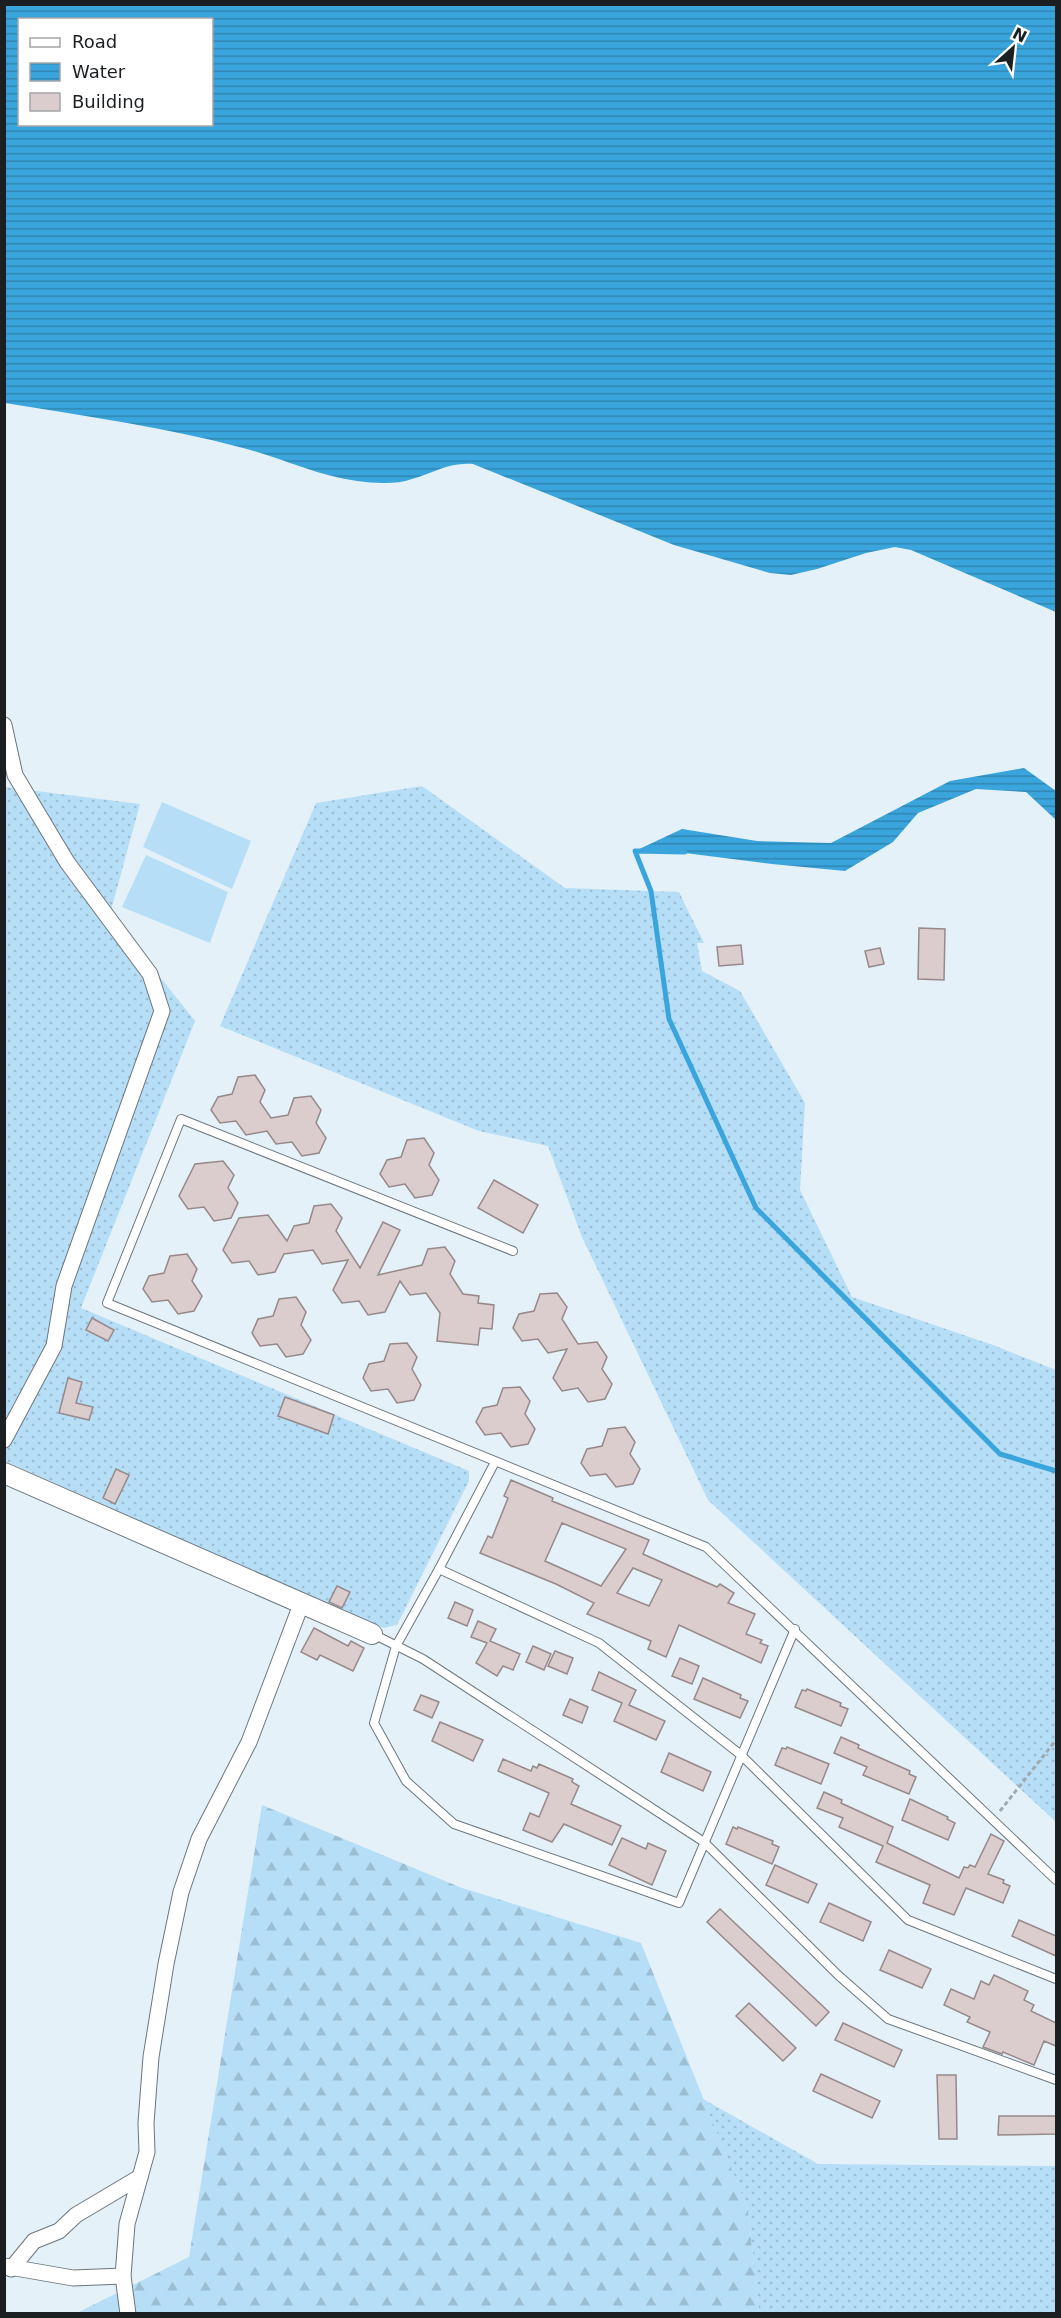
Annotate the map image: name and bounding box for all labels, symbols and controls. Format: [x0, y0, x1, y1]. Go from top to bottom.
legend [18, 18, 213, 126]
north arrow [983, 18, 1043, 78]
text: N [1009, 24, 1030, 47]
text: Road [72, 31, 117, 52]
text: Water [72, 61, 126, 82]
text: Building [72, 91, 145, 112]

